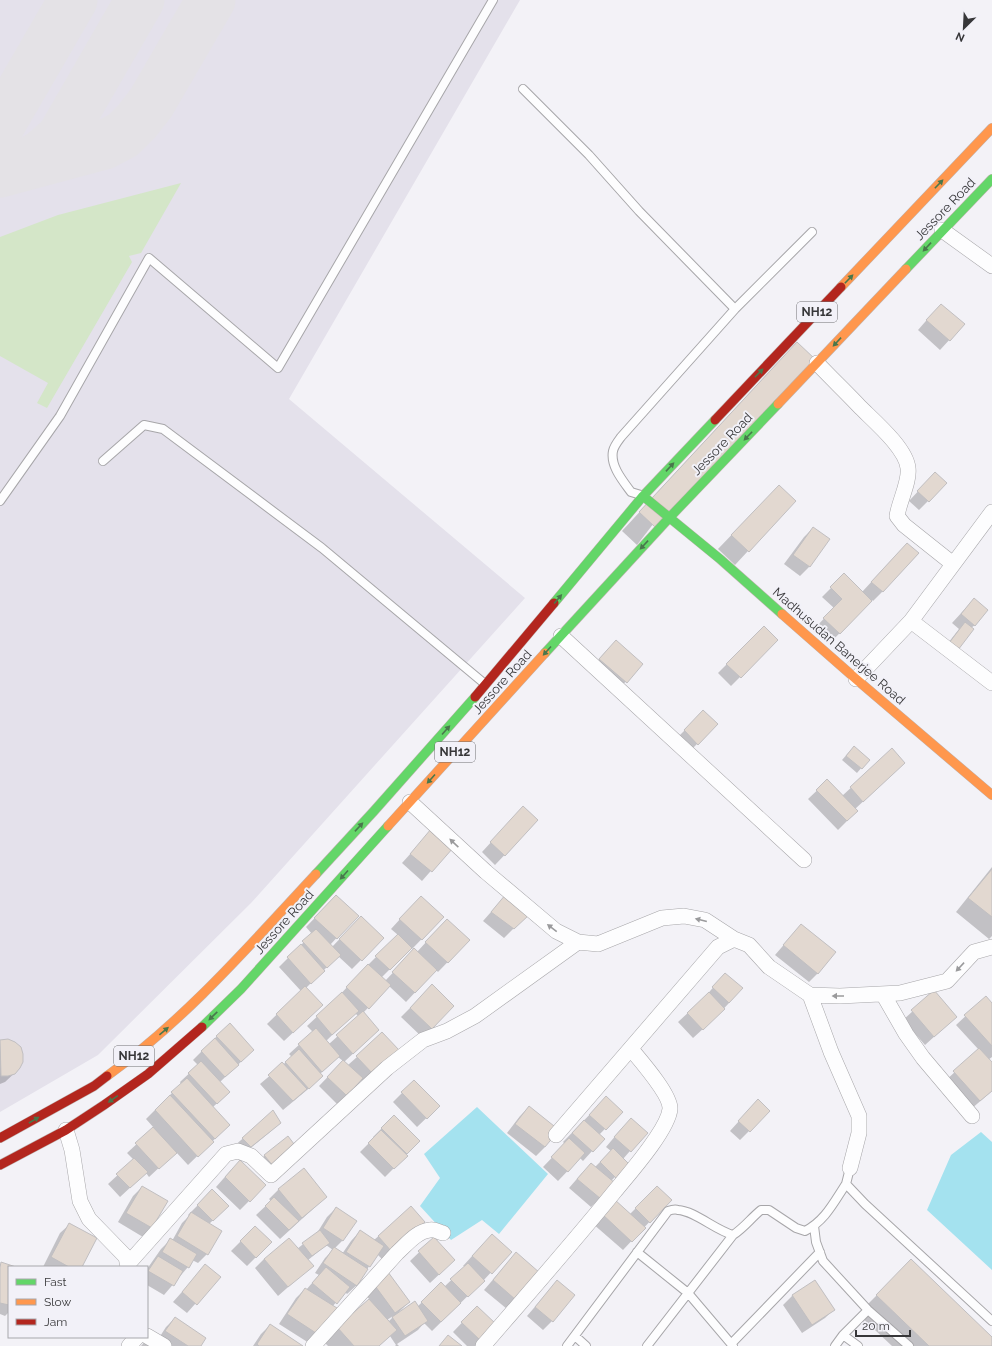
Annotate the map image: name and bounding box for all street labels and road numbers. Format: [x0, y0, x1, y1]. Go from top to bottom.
street label: Jessore Road [912, 175, 978, 243]
road number: NH12 [797, 302, 837, 322]
street label: Jessore Road [689, 410, 755, 478]
street label: Madhusudan Banerjee Road [770, 585, 908, 707]
street label: Jessore Road [469, 647, 535, 717]
road number: NH12 [435, 742, 475, 762]
street label: Jessore Road [251, 887, 317, 957]
road number: NH12 [114, 1046, 154, 1066]

